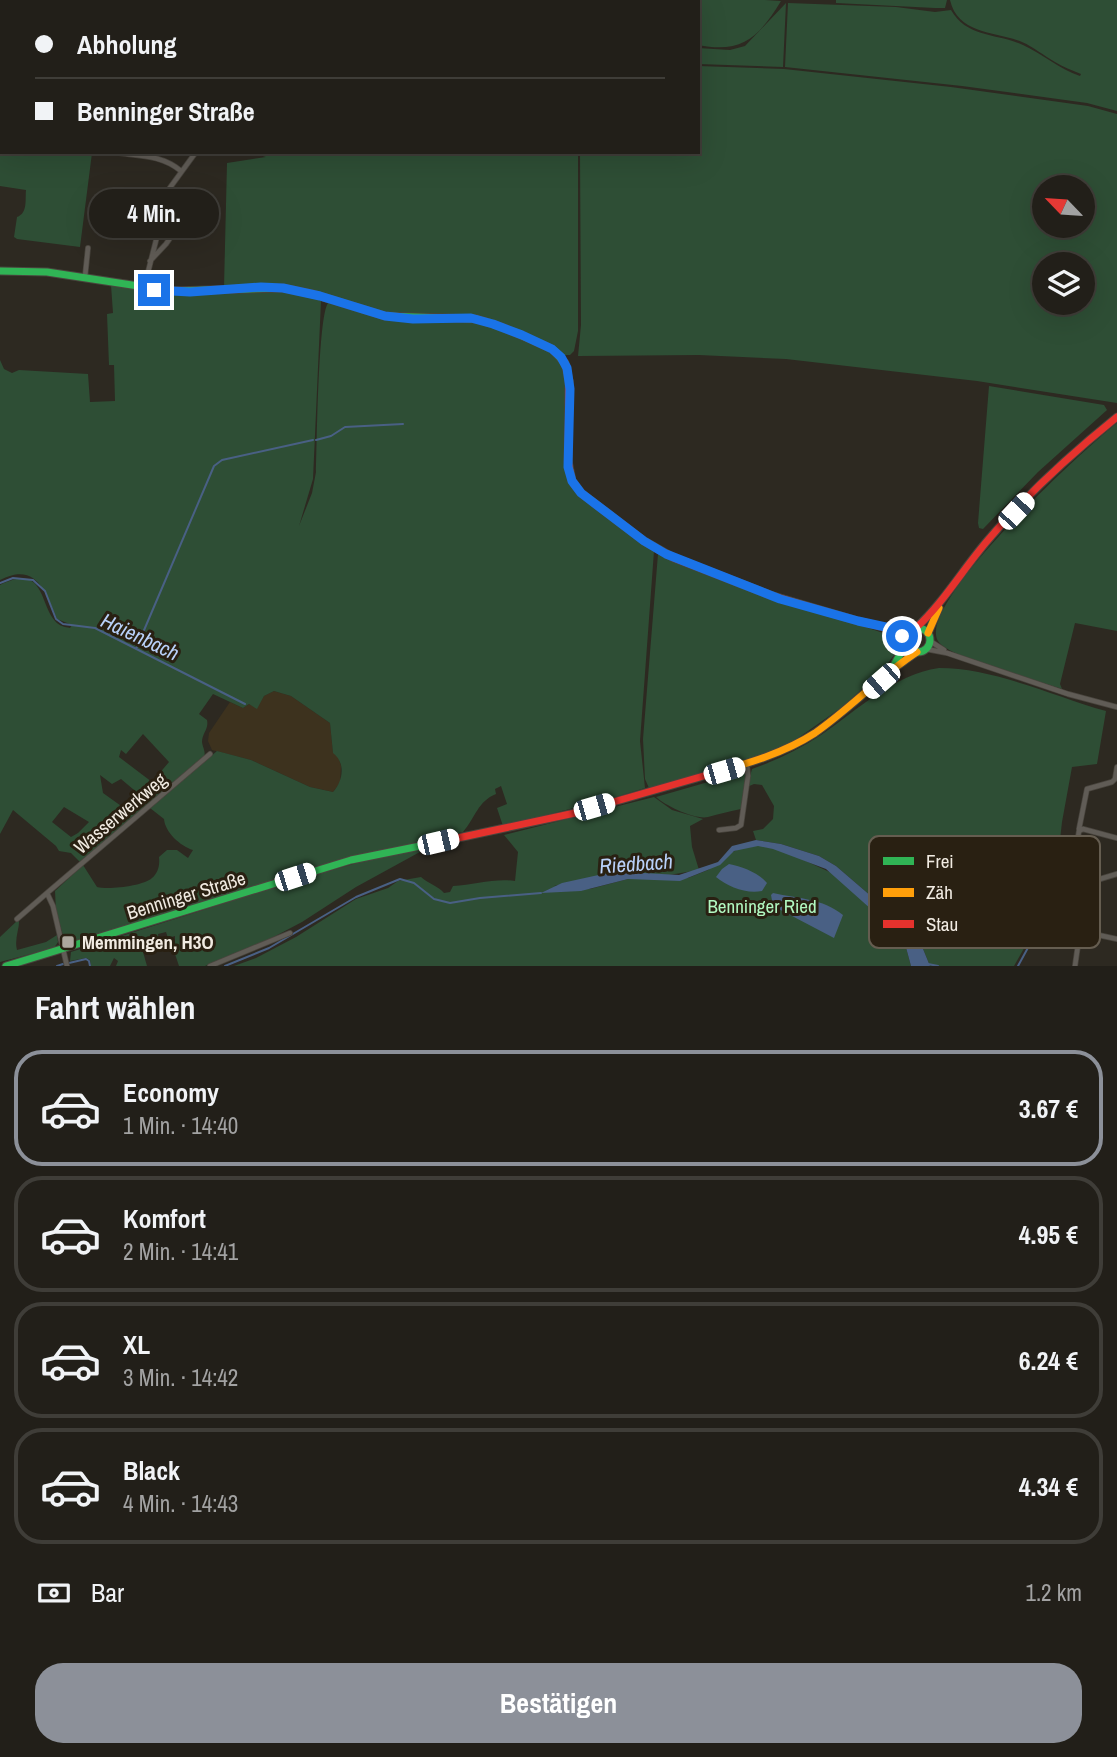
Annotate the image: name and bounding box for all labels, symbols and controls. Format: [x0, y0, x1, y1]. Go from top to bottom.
text: Abholung [77, 27, 176, 62]
text: Benninger Straße [77, 94, 255, 129]
north arrow [1032, 175, 1096, 238]
map controls [1032, 175, 1095, 315]
callout: 4 Min. [89, 188, 219, 238]
text: 4 Min. [127, 198, 181, 229]
button: layers [1032, 252, 1095, 315]
route end [138, 274, 170, 306]
car [994, 488, 1039, 534]
water label: Haienbach [96, 606, 184, 667]
route start [886, 620, 918, 652]
car [859, 659, 904, 703]
car [701, 755, 748, 787]
street label: Wasserwerkweg [68, 766, 172, 860]
car [571, 791, 618, 823]
car [416, 827, 461, 857]
legend [869, 836, 1100, 948]
water label: Riedbach [598, 846, 674, 881]
text: Frei [926, 848, 954, 874]
car [272, 861, 319, 893]
street label: Benninger Straße [123, 865, 249, 925]
text: Zäh [926, 879, 953, 905]
park label: Benninger Ried [707, 893, 817, 919]
text: Stau [926, 911, 958, 937]
place label: Memmingen, H3O [82, 929, 214, 955]
marker: Memmingen, H3O [60, 934, 76, 950]
text: Fahrt wählen [35, 986, 196, 1029]
text: Economy [123, 1075, 219, 1110]
icon: car [39, 1077, 102, 1140]
text: 3.67 € [1019, 1091, 1078, 1126]
text: 1 Min. · 14:40 [123, 1110, 238, 1141]
text: Komfort [123, 1201, 206, 1236]
icon: car [39, 1203, 102, 1266]
text: 4.95 € [1019, 1217, 1078, 1252]
text: 2 Min. · 14:41 [123, 1236, 238, 1267]
text: XL [123, 1327, 150, 1362]
icon: car [39, 1329, 102, 1392]
text: 6.24 € [1019, 1343, 1078, 1378]
text: 3 Min. · 14:42 [123, 1362, 238, 1393]
text: Black [123, 1453, 180, 1488]
icon: car [39, 1455, 102, 1518]
text: 4.34 € [1019, 1469, 1078, 1504]
text: 4 Min. · 14:43 [123, 1488, 238, 1519]
icon: cash [35, 1574, 73, 1612]
text: Bar [91, 1575, 124, 1610]
text: 1.2 km [1025, 1577, 1082, 1608]
button: Bestätigen [35, 1663, 1082, 1743]

